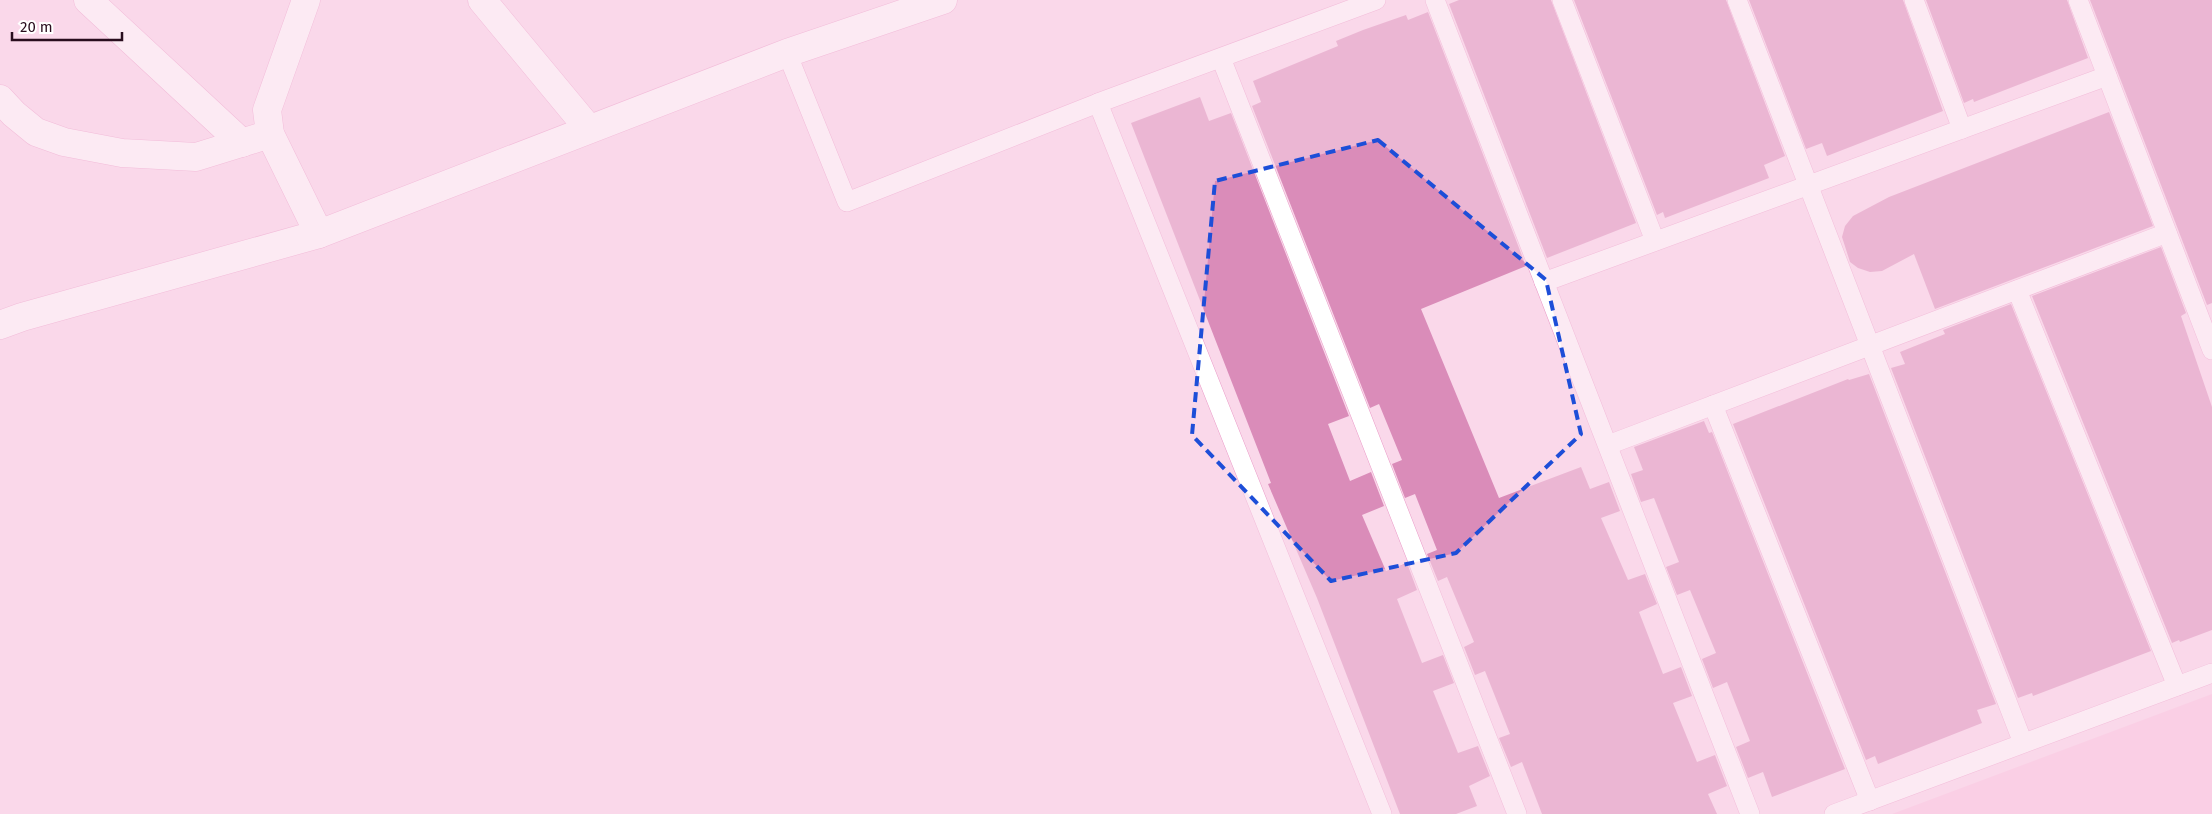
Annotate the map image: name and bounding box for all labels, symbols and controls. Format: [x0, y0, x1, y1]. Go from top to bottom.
scale bar [12, 10, 122, 42]
text: 20 m [20, 18, 53, 36]

